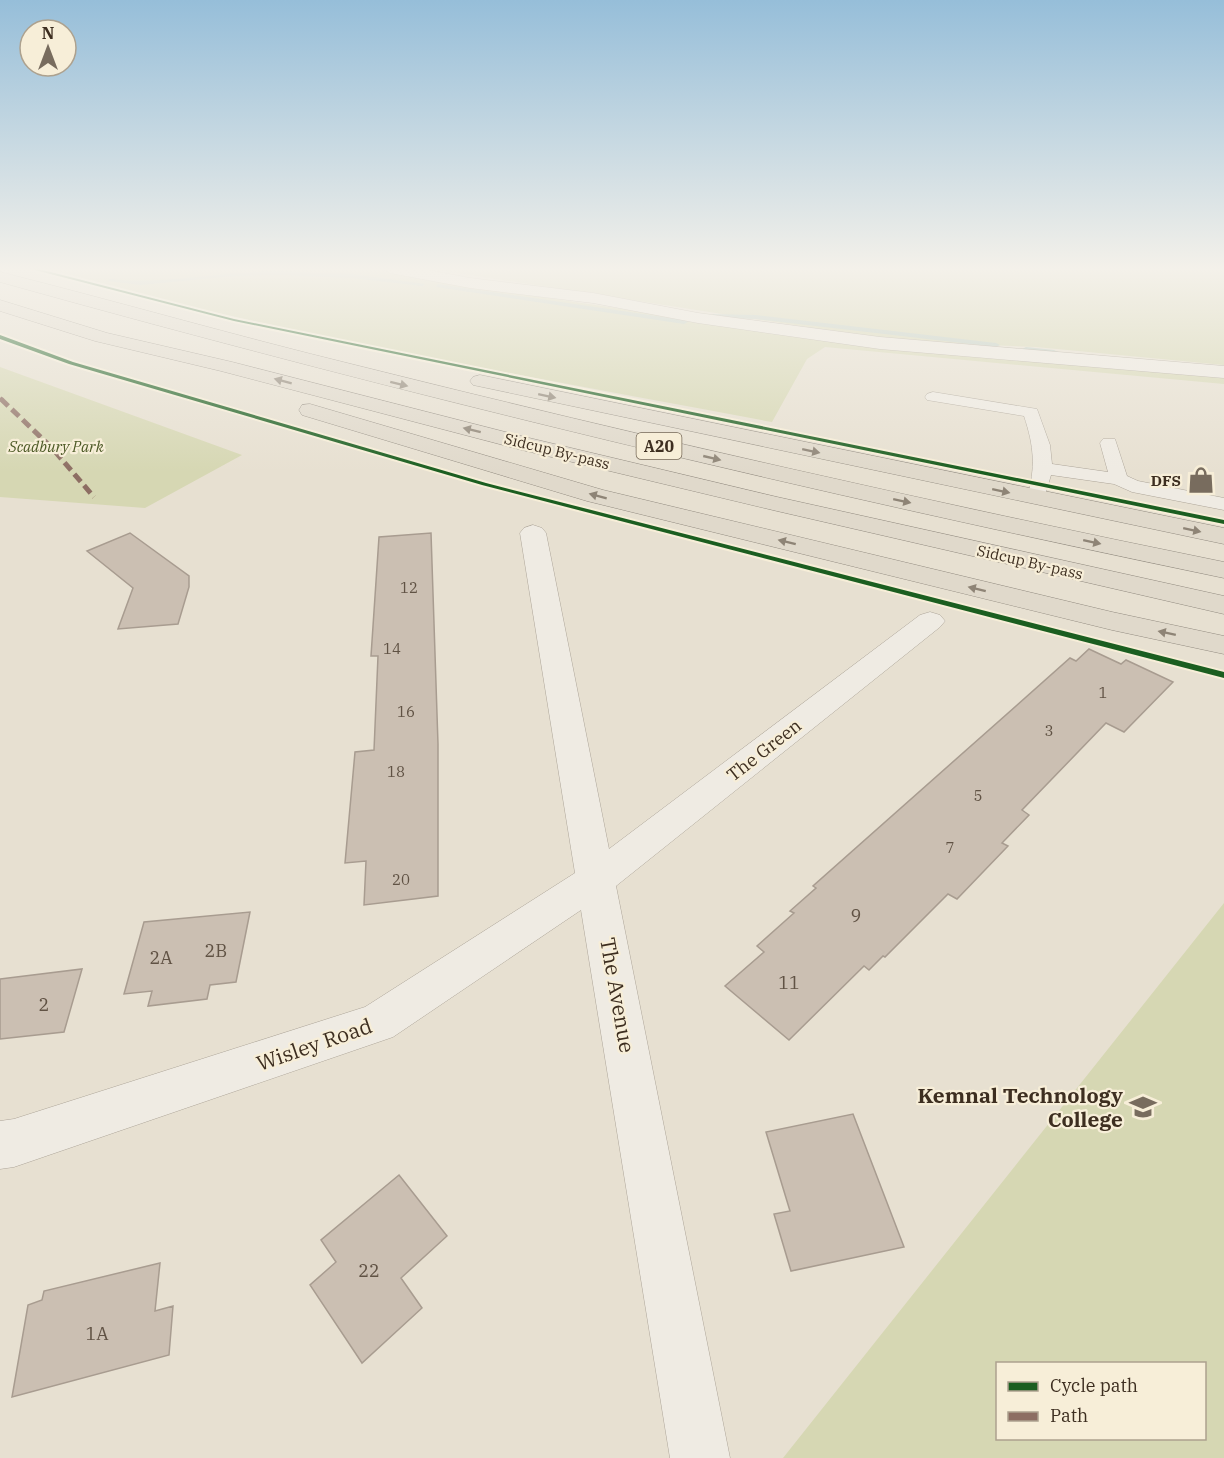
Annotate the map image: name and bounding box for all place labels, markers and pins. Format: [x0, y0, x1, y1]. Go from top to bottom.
shop icon: DFS [1186, 465, 1216, 495]
place label: DFS [1151, 471, 1181, 490]
place label: Kemnal Technology College [917, 1081, 1123, 1133]
school or university icon: Kemnal Technology College [1128, 1092, 1158, 1122]

